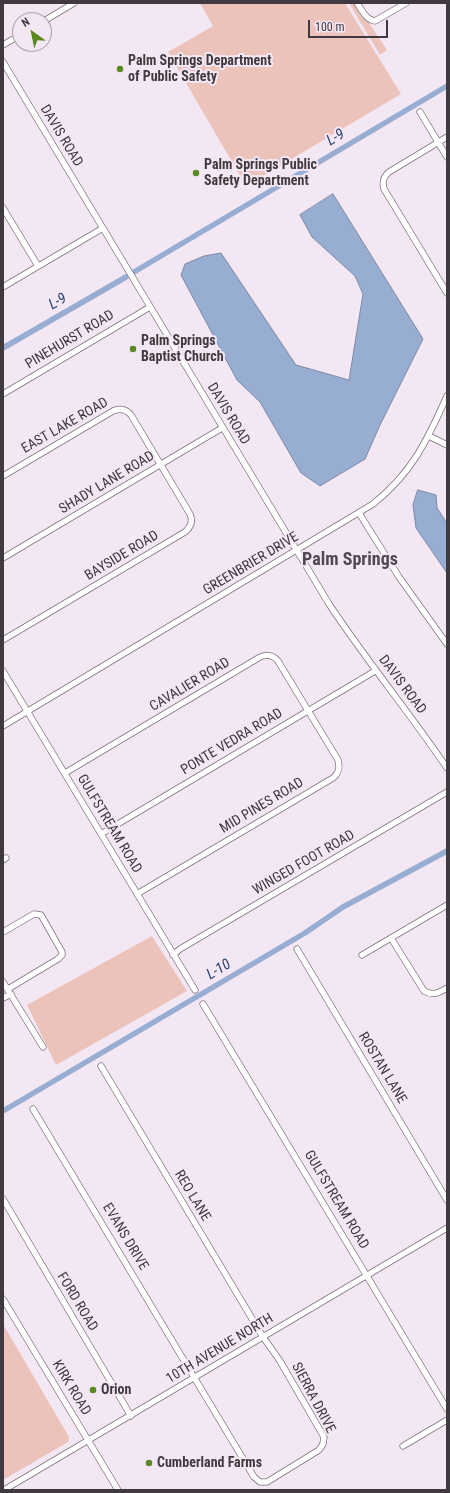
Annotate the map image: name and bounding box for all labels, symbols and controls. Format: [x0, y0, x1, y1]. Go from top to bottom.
north arrow [12, 12, 52, 52]
scale bar [310, 12, 390, 38]
text: N [19, 15, 32, 30]
text: 100 m [315, 20, 345, 34]
place label: Palm Springs Department of Public Safety [128, 53, 271, 86]
marker: Palm Springs Department of Public Safety [115, 64, 125, 74]
street label: DAVIS ROAD [36, 102, 86, 170]
water label: L-9 [324, 126, 348, 150]
place label: Palm Springs Public Safety Department [204, 157, 317, 190]
marker: Palm Springs Public Safety Department [191, 168, 201, 178]
water label: L-9 [46, 290, 70, 314]
street label: PINEHURST ROAD [23, 307, 117, 373]
place label: Palm Springs Baptist Church [141, 333, 224, 366]
marker: Palm Springs Baptist Church [128, 344, 138, 354]
street label: DAVIS ROAD [203, 380, 253, 448]
street label: EAST LAKE ROAD [19, 394, 111, 458]
street label: SHADY LANE ROAD [56, 448, 158, 518]
street label: BAYSIDE ROAD [82, 527, 162, 585]
street label: GREENBRIER DRIVE [200, 529, 302, 599]
district label: Palm Springs [302, 549, 398, 571]
street label: DAVIS ROAD [375, 652, 429, 718]
street label: CAVALIER ROAD [147, 655, 233, 715]
street label: PONTE VEDRA ROAD [178, 705, 286, 779]
street label: GULFSTREAM ROAD [73, 772, 145, 876]
street label: MID PINES ROAD [217, 774, 307, 838]
street label: WINGED FOOT ROAD [250, 827, 358, 899]
water label: L-10 [204, 956, 234, 984]
street label: ROSTAN LANE [354, 1029, 410, 1107]
street label: GULFSTREAM ROAD [300, 1148, 372, 1252]
street label: REO LANE [170, 1167, 214, 1225]
street label: EVANS DRIVE [98, 1200, 152, 1274]
street label: FORD ROAD [53, 1270, 101, 1334]
street label: 10TH AVENUE NORTH [163, 1310, 277, 1388]
street label: KIRK ROAD [48, 1357, 94, 1419]
street label: SIERRA DRIVE [287, 1360, 339, 1436]
place label: Orion [101, 1382, 131, 1398]
marker: Orion [88, 1385, 98, 1395]
place label: Cumberland Farms [157, 1455, 262, 1471]
marker: Cumberland Farms [144, 1458, 154, 1468]

